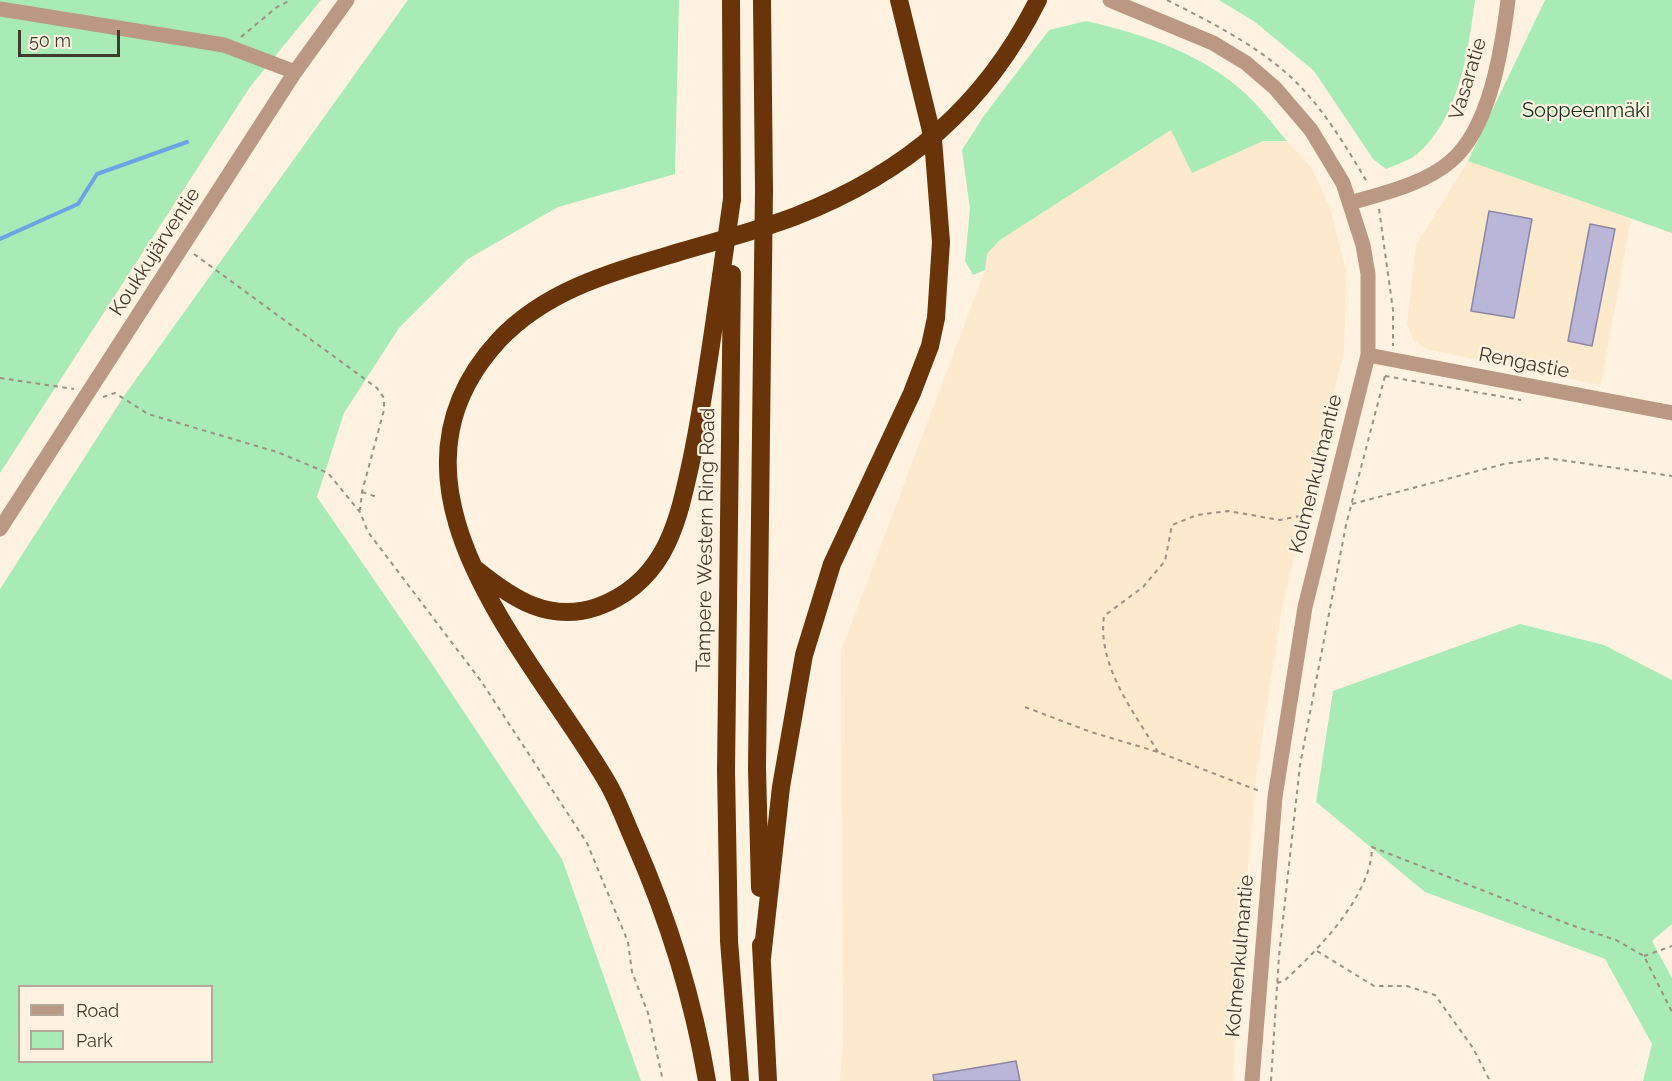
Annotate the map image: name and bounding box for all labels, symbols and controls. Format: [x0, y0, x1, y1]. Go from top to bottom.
scale bar [21, 18, 123, 56]
text: 50 m [29, 30, 71, 51]
street label: Vasaratie [1444, 35, 1492, 123]
park label: Soppeenmäki [1522, 99, 1650, 123]
street label: Koukkujärventie [105, 183, 205, 321]
street label: Rengastie [1477, 342, 1571, 384]
street label: Kolmenkulmantie [1285, 392, 1347, 556]
street label: Tampere Western Ring Road [692, 408, 720, 672]
street label: Kolmenkulmantie [1221, 874, 1259, 1038]
legend [18, 985, 213, 1063]
text: Road [76, 1000, 119, 1021]
text: Park [76, 1030, 113, 1051]

